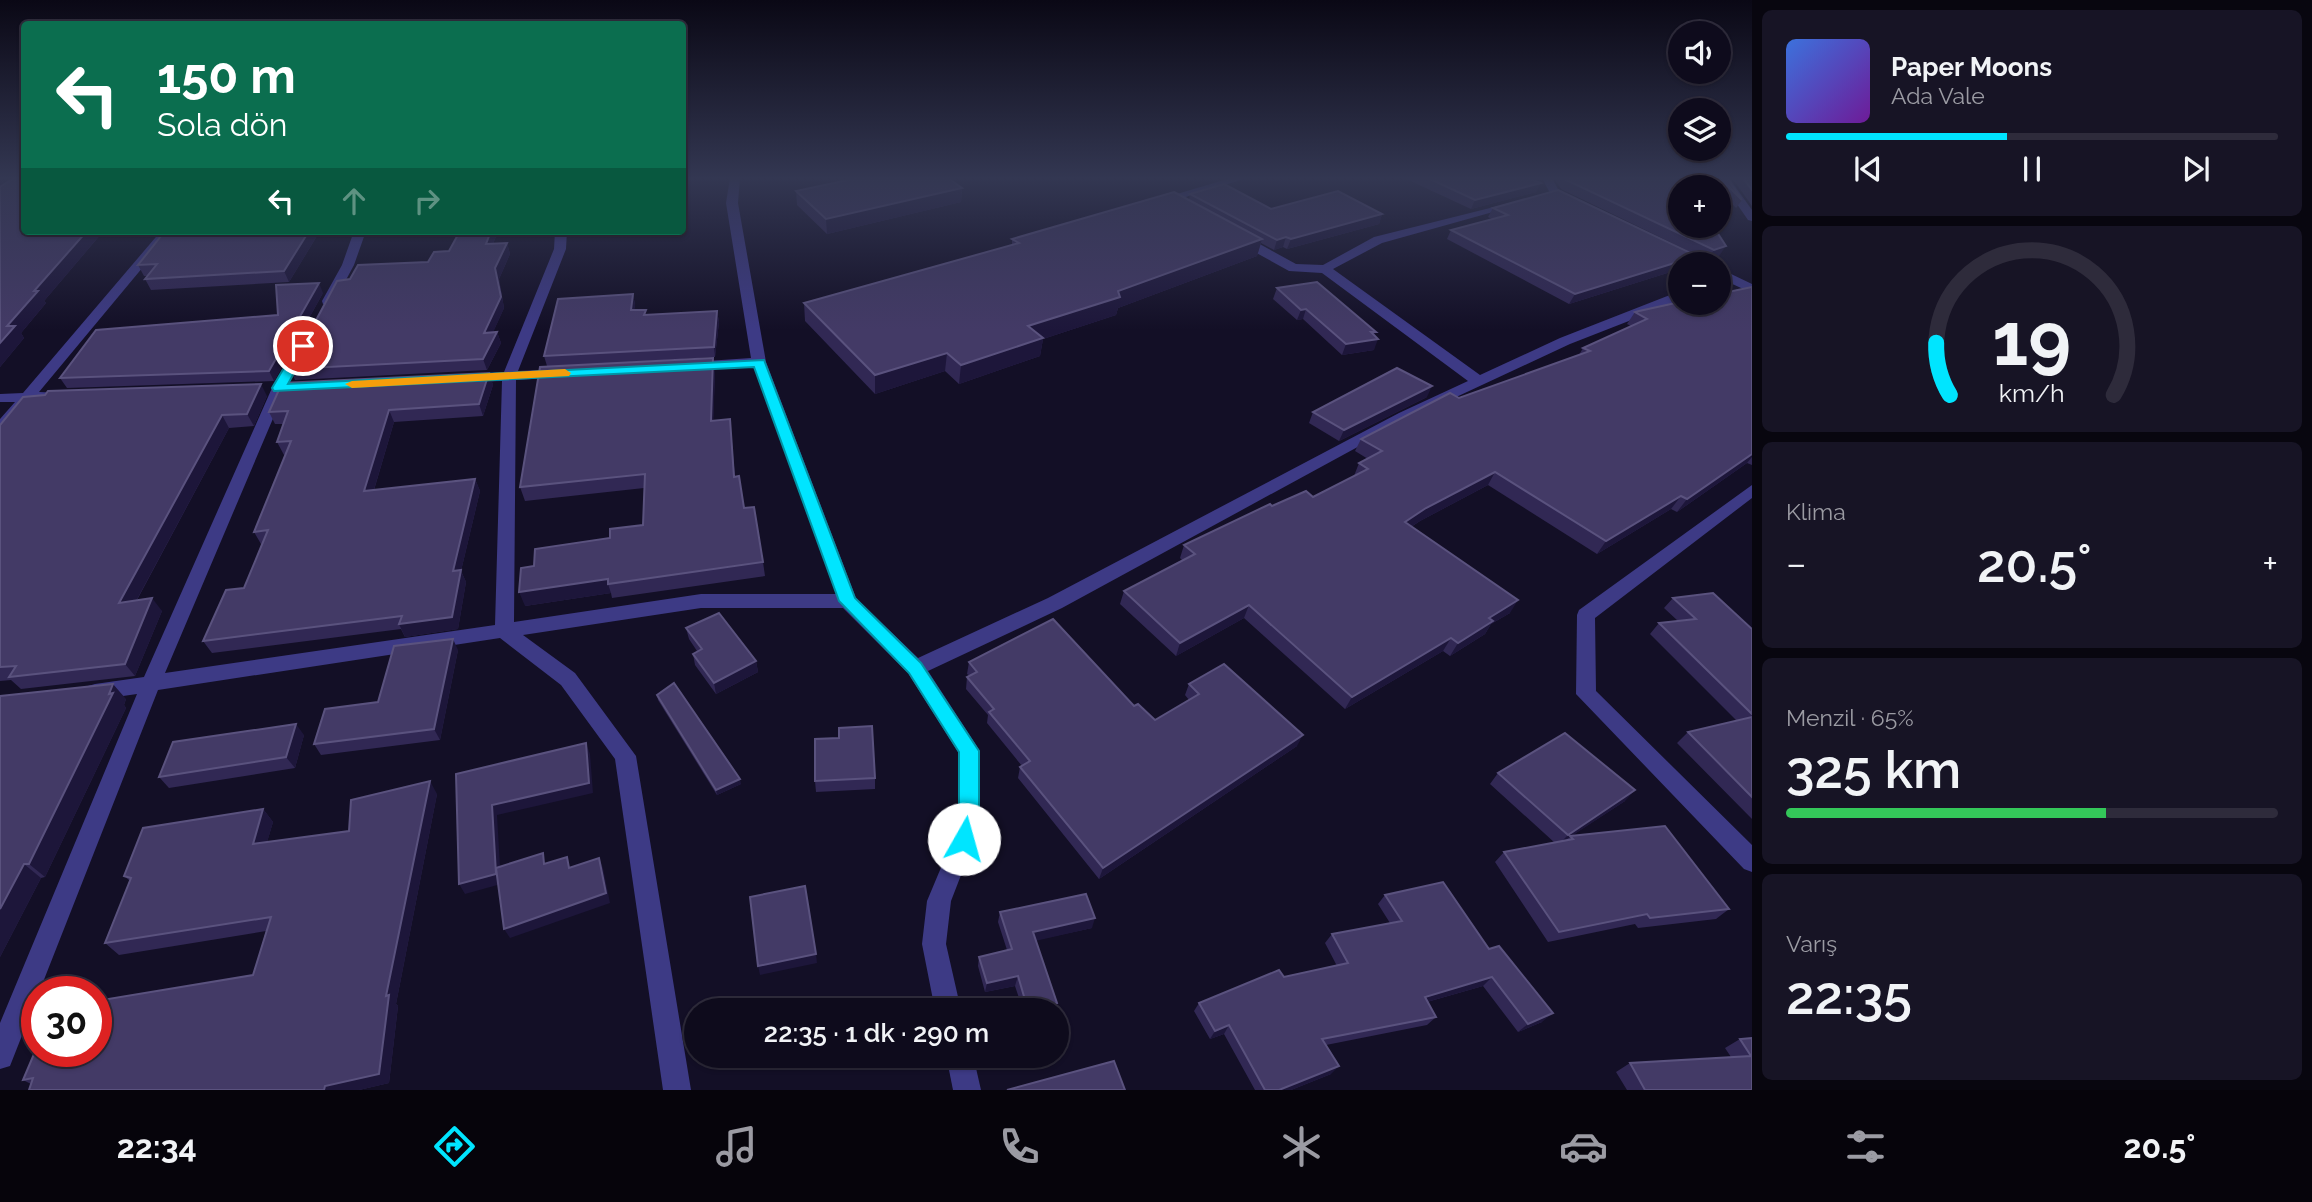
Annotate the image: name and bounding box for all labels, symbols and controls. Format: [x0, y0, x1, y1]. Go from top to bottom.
map controls [1668, 21, 1731, 315]
button: sound [1668, 21, 1731, 84]
text: 150 m [157, 47, 296, 104]
icon: left [42, 49, 133, 140]
text: Paper Moons [1891, 52, 2052, 82]
text: Ada Vale [1891, 82, 1985, 109]
button: layers [1668, 98, 1731, 161]
text: Sola dön [157, 106, 287, 143]
icon: previous [1849, 150, 1887, 188]
icon: pause [2013, 150, 2051, 188]
icon: next [2177, 150, 2215, 188]
button: + [1668, 175, 1731, 238]
icon: left [262, 182, 300, 220]
icon: ahead [335, 182, 373, 220]
icon: right [408, 182, 446, 220]
button: − [1668, 252, 1731, 315]
text: 19 [1993, 297, 2071, 382]
pin [273, 316, 333, 376]
icon: arrive [284, 327, 322, 365]
text: km/h [1999, 378, 2065, 408]
text: Klima [1786, 498, 1846, 525]
text: 20.5° [1977, 533, 2092, 594]
text: − [1786, 541, 1806, 586]
text: + [2262, 541, 2278, 586]
text: Menzil · 65% [1786, 704, 1914, 731]
text: 325 km [1786, 739, 1961, 800]
position arrow [927, 802, 1001, 876]
text: Varış [1786, 930, 1837, 957]
text: 22:35 [1786, 965, 1912, 1026]
speed limit sign: 30 [21, 976, 112, 1067]
text: 22:35 · 1 dk · 290 m [764, 1018, 989, 1048]
icon: directions [430, 1122, 479, 1171]
icon: music [712, 1122, 761, 1171]
icon: phone [995, 1122, 1044, 1171]
icon: climate [1277, 1122, 1326, 1171]
icon: car [1559, 1122, 1608, 1171]
icon: filters [1841, 1122, 1890, 1171]
text: 22:34 [117, 1128, 197, 1165]
text: 20.5° [2124, 1128, 2195, 1165]

